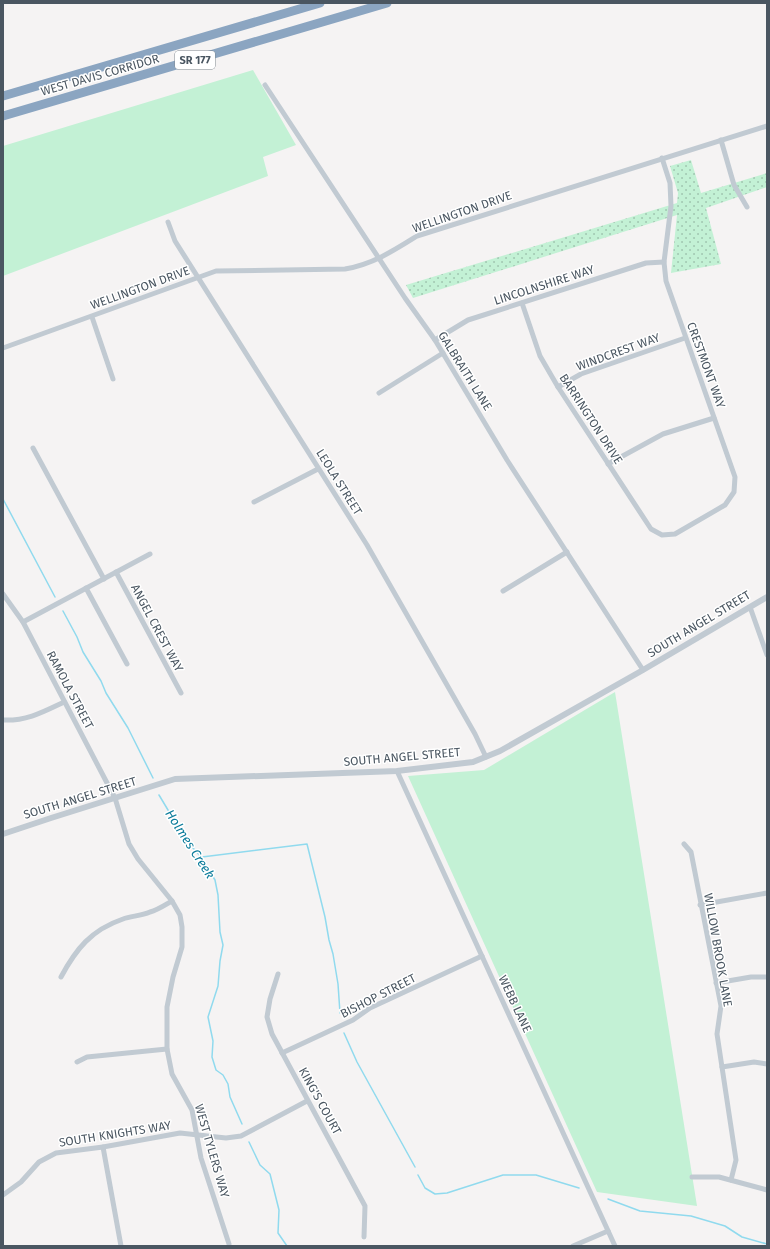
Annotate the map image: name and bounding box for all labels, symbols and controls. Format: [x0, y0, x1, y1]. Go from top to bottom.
street label: WEST DAVIS CORRIDOR [39, 51, 161, 99]
road number: SR 177 [175, 51, 215, 69]
street label: WELLINGTON DRIVE [410, 188, 514, 236]
street label: LINCOLNSHIRE WAY [492, 262, 596, 308]
street label: WELLINGTON DRIVE [89, 264, 191, 312]
street label: CRESTMONT WAY [684, 320, 728, 410]
street label: GALBRAITH LANE [435, 329, 495, 413]
street label: WINDCREST WAY [574, 330, 662, 374]
street label: BARRINGTON DRIVE [557, 371, 625, 467]
street label: LEOLA STREET [313, 446, 365, 518]
street label: ANGEL CREST WAY [128, 582, 186, 674]
street label: SOUTH ANGEL STREET [645, 587, 754, 660]
street label: RAMOLA STREET [44, 649, 97, 732]
street label: SOUTH ANGEL STREET [343, 745, 462, 769]
street label: SOUTH ANGEL STREET [22, 774, 139, 822]
water label: Holmes Creek [162, 807, 218, 881]
street label: WILLOW BROOK LANE [701, 892, 735, 1008]
street label: BISHOP STREET [338, 971, 419, 1021]
street label: WEBB LANE [496, 973, 534, 1035]
street label: KING'S COURT [296, 1065, 345, 1138]
street label: WEST TYLERS WAY [192, 1103, 232, 1200]
street label: SOUTH KNIGHTS WAY [58, 1118, 172, 1150]

